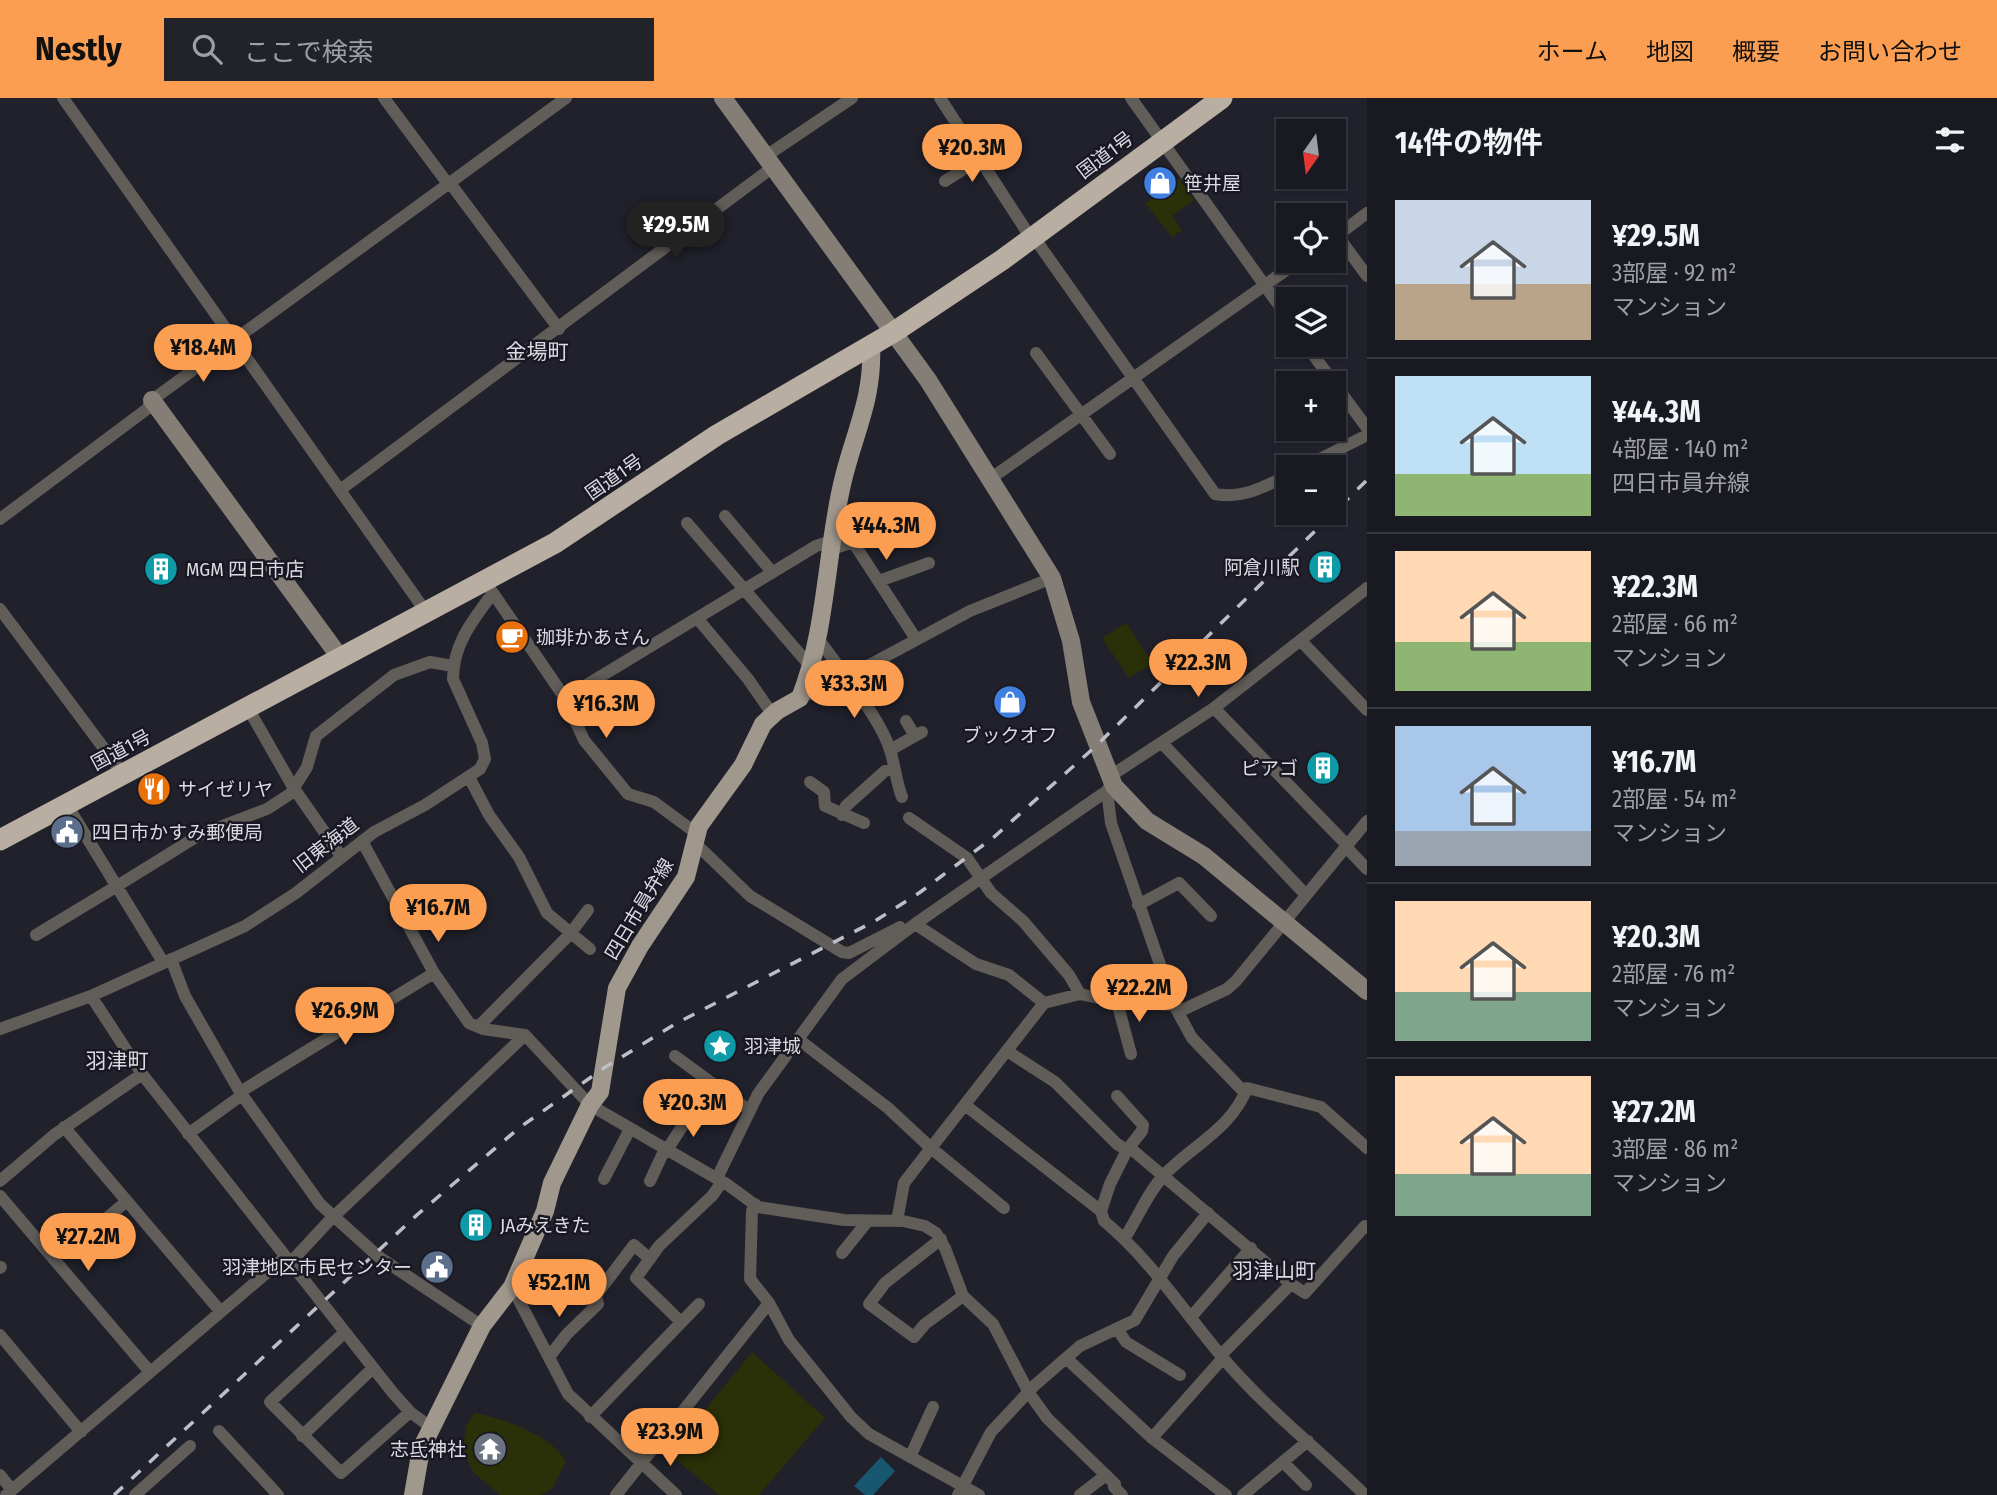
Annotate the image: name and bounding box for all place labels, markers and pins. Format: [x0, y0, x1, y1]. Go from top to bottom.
pin: ¥20.3M [915, 125, 1029, 184]
shop icon: 笹井屋 [1141, 164, 1179, 202]
place label: 笹井屋 [1184, 172, 1241, 195]
pin: ¥29.5M [619, 202, 733, 261]
pin: ¥18.4M [146, 324, 260, 384]
pin: ¥44.3M [829, 503, 943, 562]
building icon: 阿倉川駅 [1306, 548, 1344, 586]
building icon: MGM 四日市店 [142, 550, 180, 588]
place label: 阿倉川駅 [1224, 556, 1300, 579]
place label: MGM 四日市店 [186, 558, 304, 581]
cafe icon: 珈琲かあさん [493, 618, 531, 656]
place label: 珈琲かあさん [536, 626, 650, 649]
pin: ¥22.3M [1141, 640, 1255, 699]
pin: ¥33.3M [797, 660, 911, 720]
pin: ¥16.3M [549, 680, 663, 740]
shop icon: ブックオフ [991, 683, 1029, 721]
place label: ブックオフ [962, 724, 1058, 747]
building icon: ピアゴ [1304, 749, 1342, 787]
place label: ピアゴ [1241, 757, 1298, 780]
restaurant icon: サイゼリヤ [135, 770, 173, 808]
place label: サイゼリヤ [178, 778, 273, 801]
public building icon: 四日市かすみ郵便局 [48, 813, 86, 851]
place label: 四日市かすみ郵便局 [92, 821, 263, 844]
pin: ¥16.7M [381, 884, 495, 944]
pin: ¥22.2M [1082, 964, 1196, 1024]
pin: ¥26.9M [288, 988, 402, 1047]
place icon: 羽津城 [701, 1027, 739, 1065]
place label: 羽津城 [744, 1035, 801, 1058]
pin: ¥20.3M [636, 1080, 750, 1139]
building icon: JAみえきた [457, 1206, 495, 1244]
pin: ¥27.2M [31, 1214, 145, 1273]
place label: JAみえきた [500, 1214, 591, 1237]
public building icon: 羽津地区市民センター [418, 1248, 456, 1286]
place label: 羽津地区市民センター [222, 1256, 412, 1279]
pin: ¥52.1M [502, 1260, 616, 1319]
pin: ¥23.9M [613, 1408, 727, 1468]
temple icon: 志氐神社 [471, 1430, 509, 1468]
place label: 志氐神社 [390, 1438, 466, 1461]

